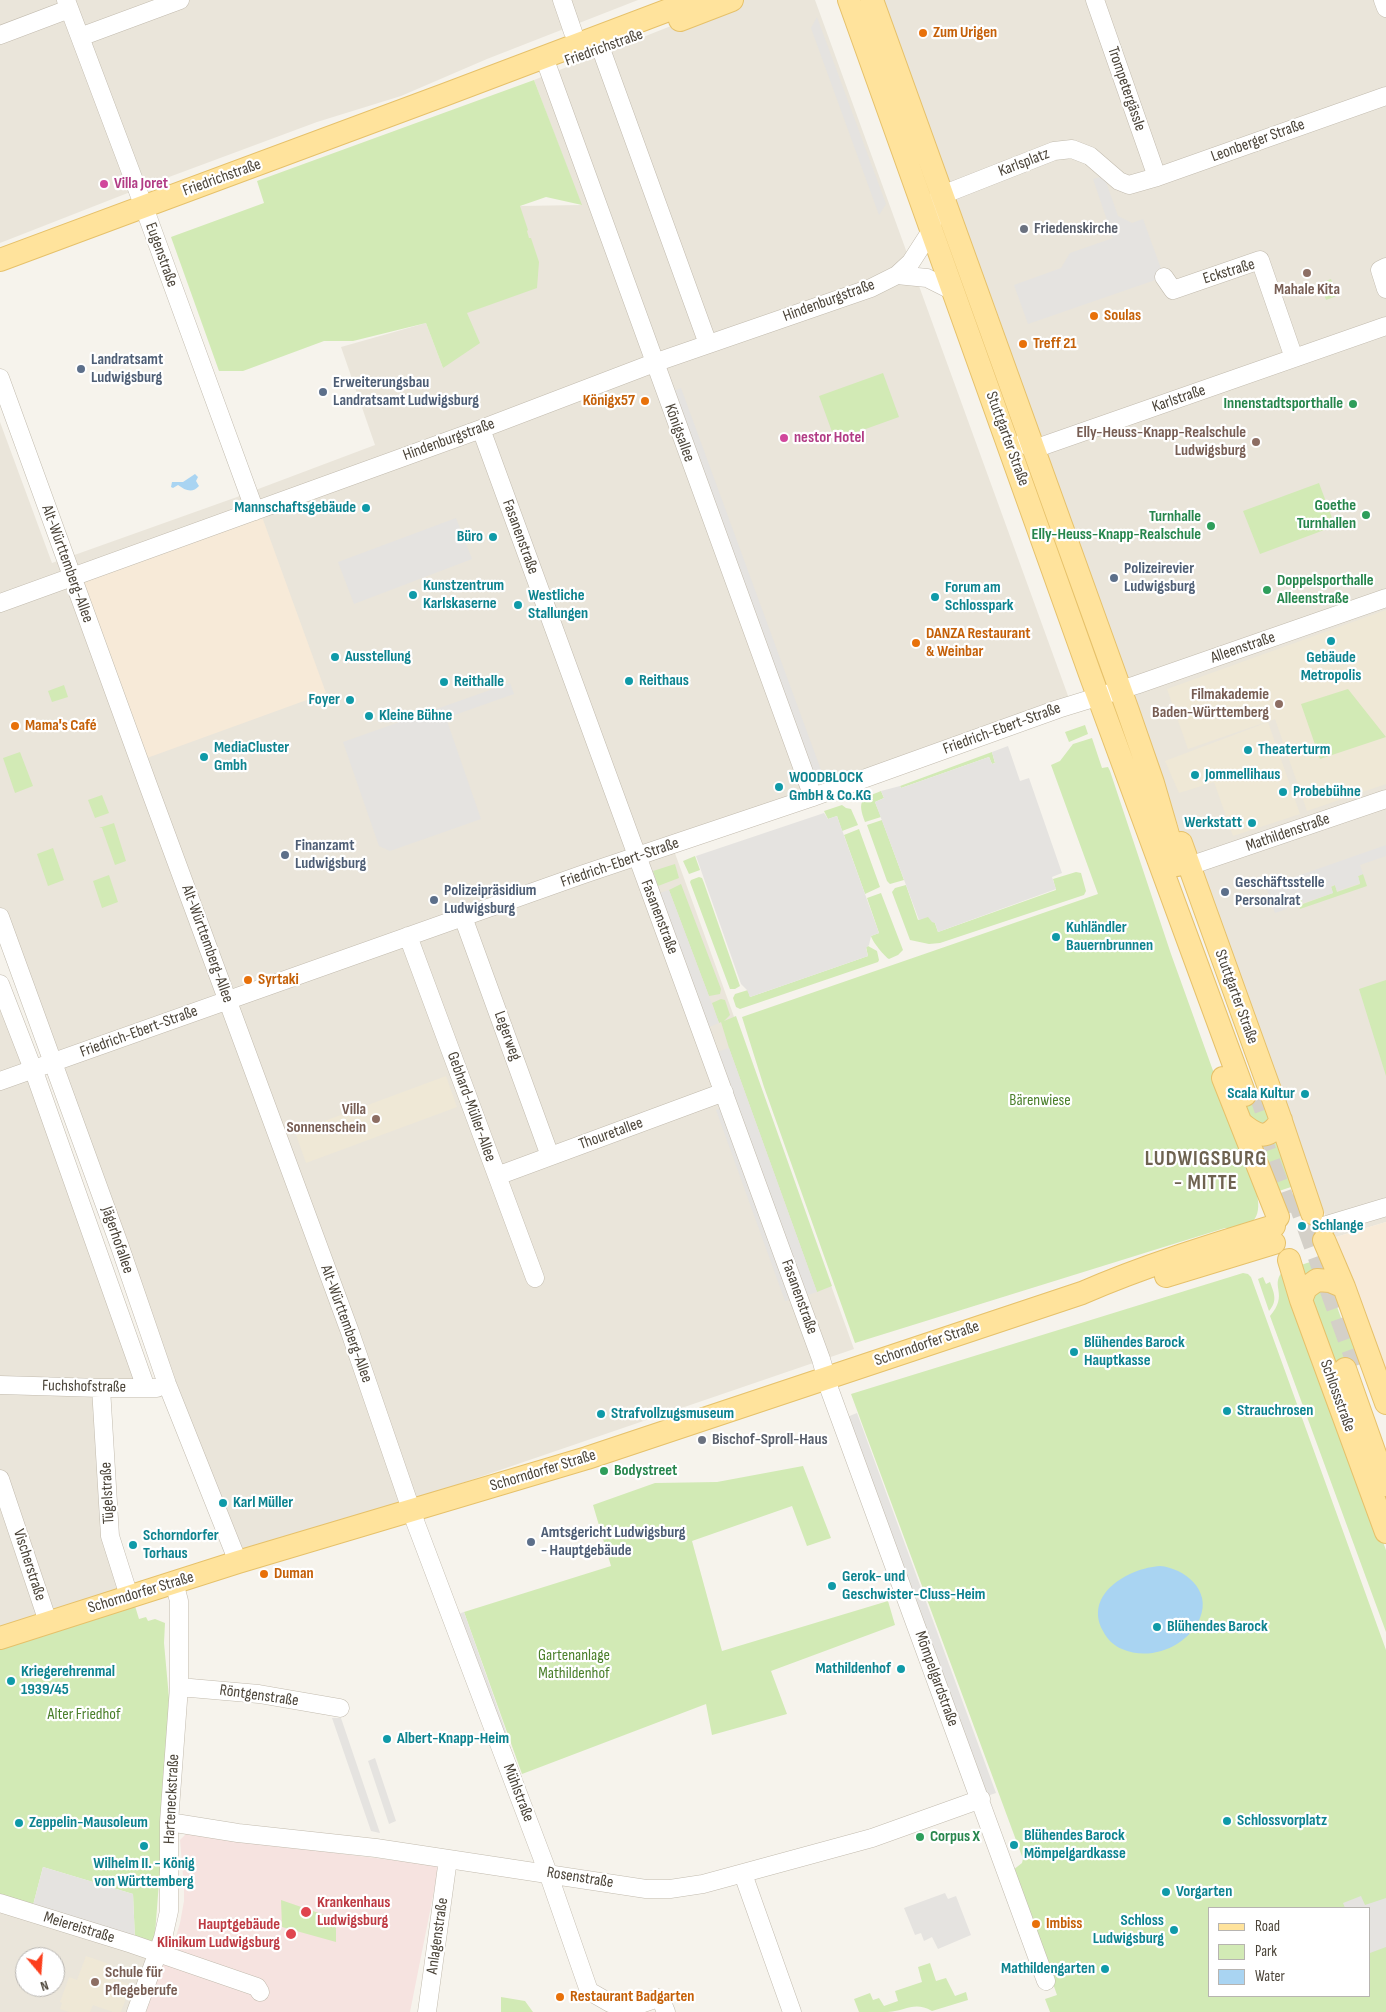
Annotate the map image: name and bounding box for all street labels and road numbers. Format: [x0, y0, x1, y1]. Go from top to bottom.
street label: Friedrichstraße [562, 25, 646, 71]
street label: Trompetergässle [1103, 44, 1149, 134]
street label: Leonberger Straße [1209, 115, 1307, 167]
street label: Karlsplatz [996, 145, 1052, 181]
street label: Friedrichstraße [180, 155, 264, 201]
street label: Eugenstraße [140, 220, 182, 290]
street label: Eckstraße [1201, 255, 1257, 289]
street label: Hindenburgstraße [781, 276, 877, 326]
street label: Karlstraße [1150, 381, 1208, 417]
street label: Stuttgarter Straße [981, 389, 1033, 489]
street label: Königsallee [660, 401, 698, 465]
street label: Hindenburgstraße [401, 415, 497, 465]
street label: Fasanenstraße [498, 497, 542, 577]
street label: Alt-Württemberg-Allee [37, 503, 97, 625]
street label: Alleenstraße [1208, 628, 1278, 668]
street label: Friedrich-Ebert-Straße [941, 699, 1063, 759]
street label: Mathildenstraße [1243, 810, 1333, 856]
street label: Friedrich-Ebert-Straße [558, 834, 682, 892]
street label: Fasanenstraße [636, 877, 682, 957]
street label: Alt-Württemberg-Allee [177, 883, 237, 1005]
street label: Stuttgarter Straße [1210, 947, 1262, 1047]
street label: Friedrich-Ebert-Straße [78, 1002, 200, 1062]
street label: Legerweg [489, 1009, 525, 1063]
street label: Gebhard-Müller-Allee [442, 1049, 500, 1165]
street label: Thouretallee [576, 1114, 646, 1154]
street label: Jägerhofallee [97, 1204, 137, 1276]
street label: Fasanenstraße [777, 1257, 821, 1337]
street label: Alt-Württemberg-Allee [316, 1263, 376, 1385]
street label: Schorndorfer Straße [872, 1317, 982, 1371]
street label: Schlossstraße [1315, 1357, 1359, 1435]
street label: Fuchshofstraße [42, 1377, 126, 1397]
street label: Schorndorfer Straße [488, 1446, 598, 1496]
street label: Tügelstraße [97, 1462, 119, 1524]
street label: Vischerstraße [8, 1527, 50, 1603]
street label: Schorndorfer Straße [86, 1568, 196, 1618]
street label: Mömpelgardstraße [910, 1629, 962, 1729]
street label: Röntgenstraße [218, 1681, 300, 1711]
street label: Harteneckstraße [160, 1754, 184, 1844]
street label: Mühlstraße [498, 1761, 538, 1825]
street label: Rosenstraße [545, 1863, 615, 1893]
street label: Anlagenstraße [423, 1897, 453, 1975]
street label: Meiereistraße [41, 1908, 117, 1948]

